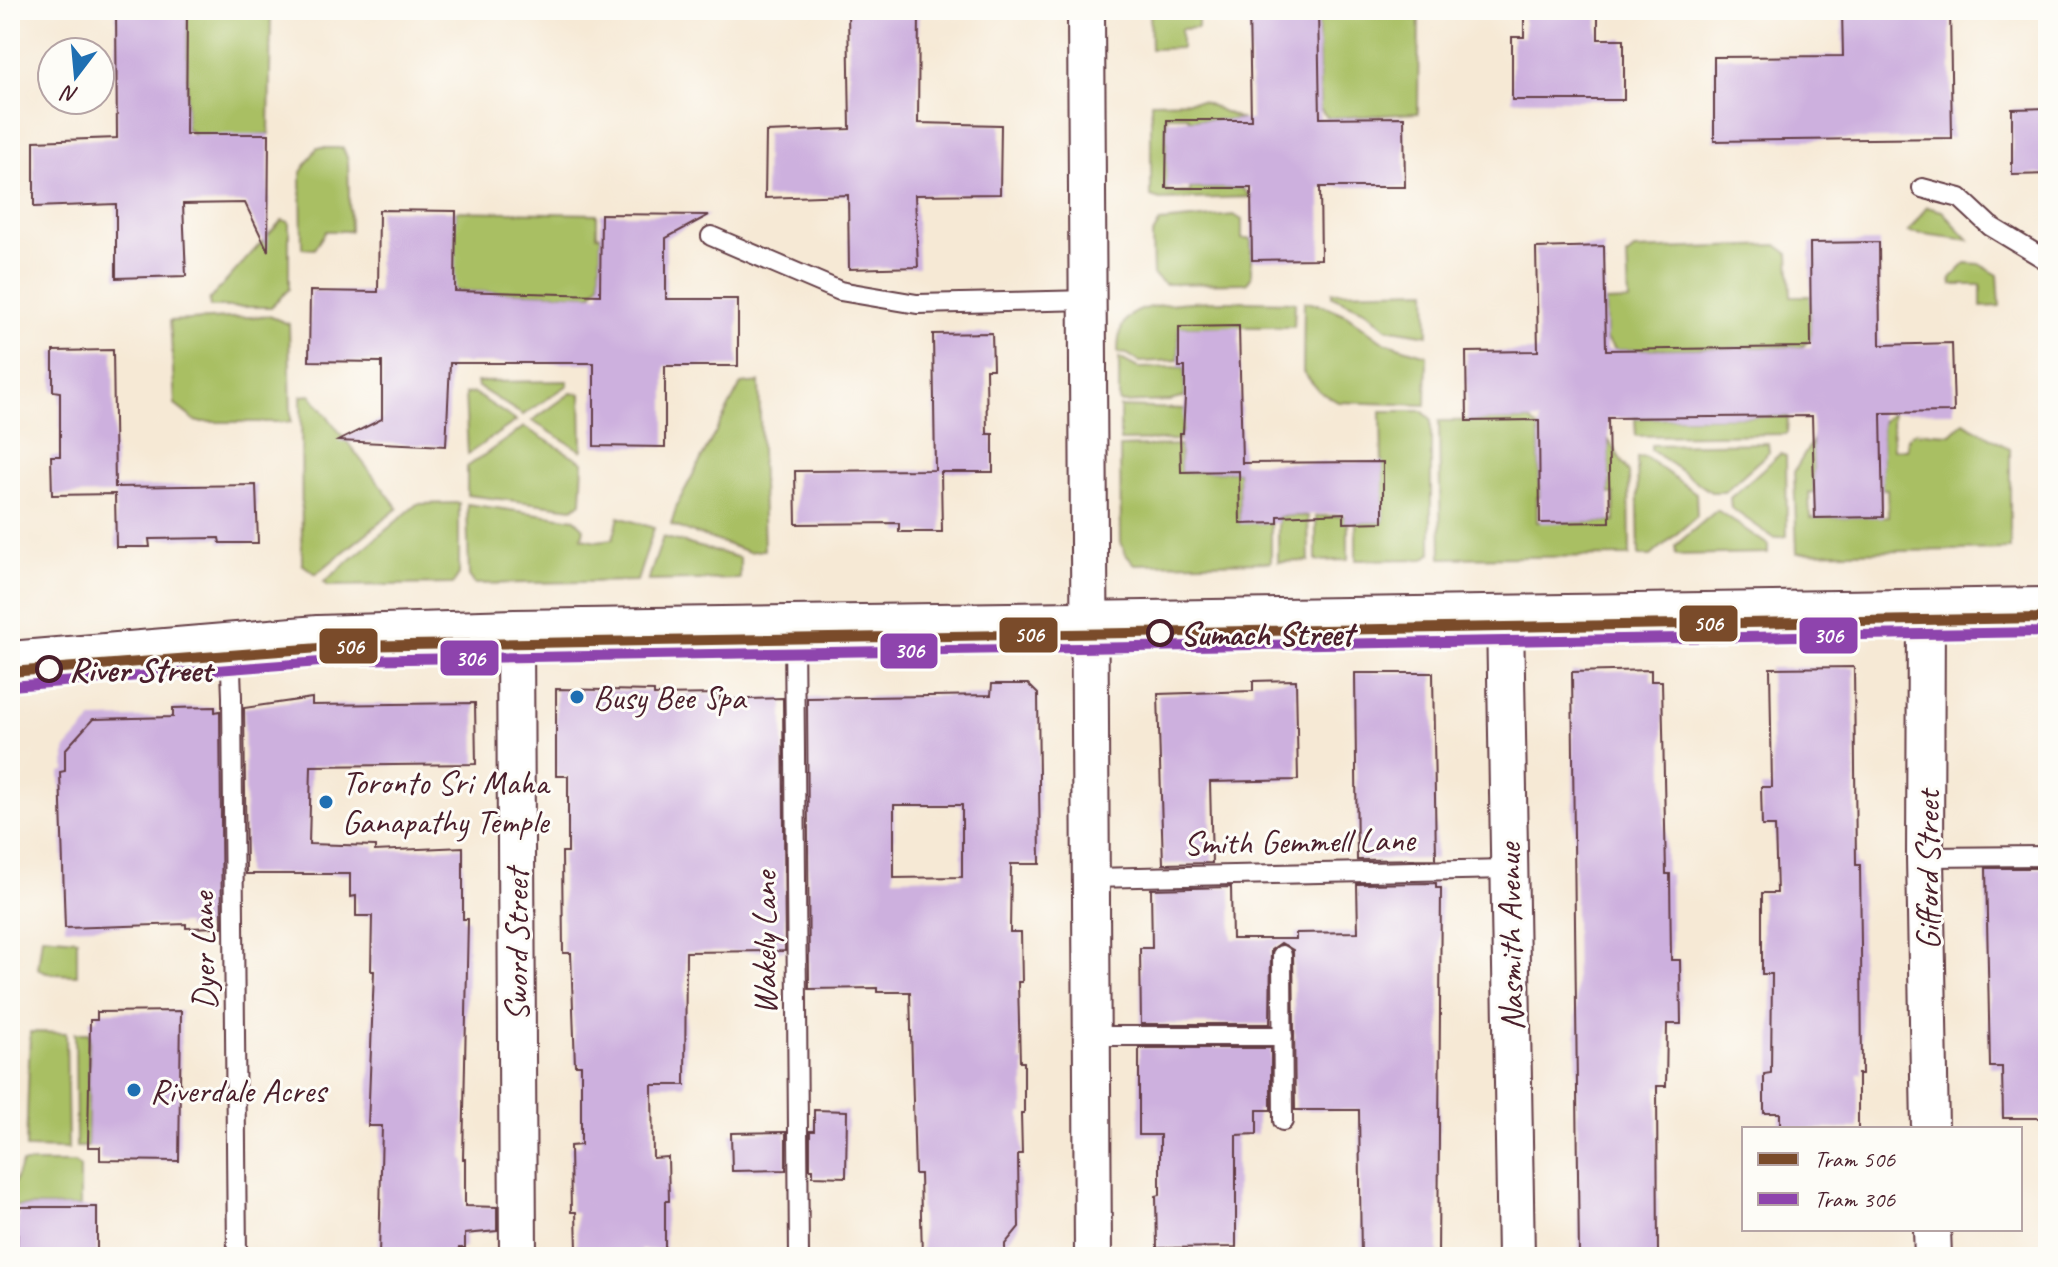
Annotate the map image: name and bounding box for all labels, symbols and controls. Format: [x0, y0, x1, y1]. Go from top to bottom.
north arrow [36, 36, 116, 116]
text: N [57, 78, 81, 110]
line badge: 506 [1678, 604, 1739, 643]
text: 506 [1693, 610, 1725, 638]
place label: Sumach Street [1180, 612, 1358, 655]
line badge: 506 [998, 616, 1059, 654]
line badge: 306 [1798, 616, 1859, 655]
marker: Sumach Street [1147, 620, 1173, 646]
text: 506 [1014, 621, 1046, 649]
text: 306 [1813, 622, 1845, 650]
line badge: 506 [318, 627, 379, 665]
line badge: 306 [879, 632, 939, 670]
text: 506 [334, 633, 366, 661]
text: 306 [894, 637, 926, 665]
line badge: 306 [439, 639, 500, 677]
text: 306 [455, 645, 487, 673]
place label: River Street [69, 648, 216, 691]
marker: River Street [36, 656, 62, 682]
place label: Busy Bee Spa [593, 676, 747, 719]
marker: Busy Bee Spa [568, 688, 586, 706]
place label: Toronto Sri Maha Ganapathy Temple [342, 761, 551, 843]
street label: Gifford Street [1906, 787, 1949, 950]
marker: Toronto Sri Maha Ganapathy Temple [317, 793, 335, 811]
street label: Smith Gemmell Lane [1183, 817, 1417, 865]
street label: Nasmith Avenue [1487, 841, 1533, 1031]
street label: Sword Street [495, 864, 538, 1021]
street label: Wakely Lane [743, 868, 786, 1015]
street label: Dyer Lane [180, 890, 226, 1010]
place label: Riverdale Acres [150, 1069, 329, 1112]
marker: Riverdale Acres [125, 1081, 143, 1099]
legend [1742, 1127, 2022, 1231]
text: Tram 506 [1814, 1144, 1896, 1174]
text: Tram 306 [1814, 1184, 1896, 1214]

